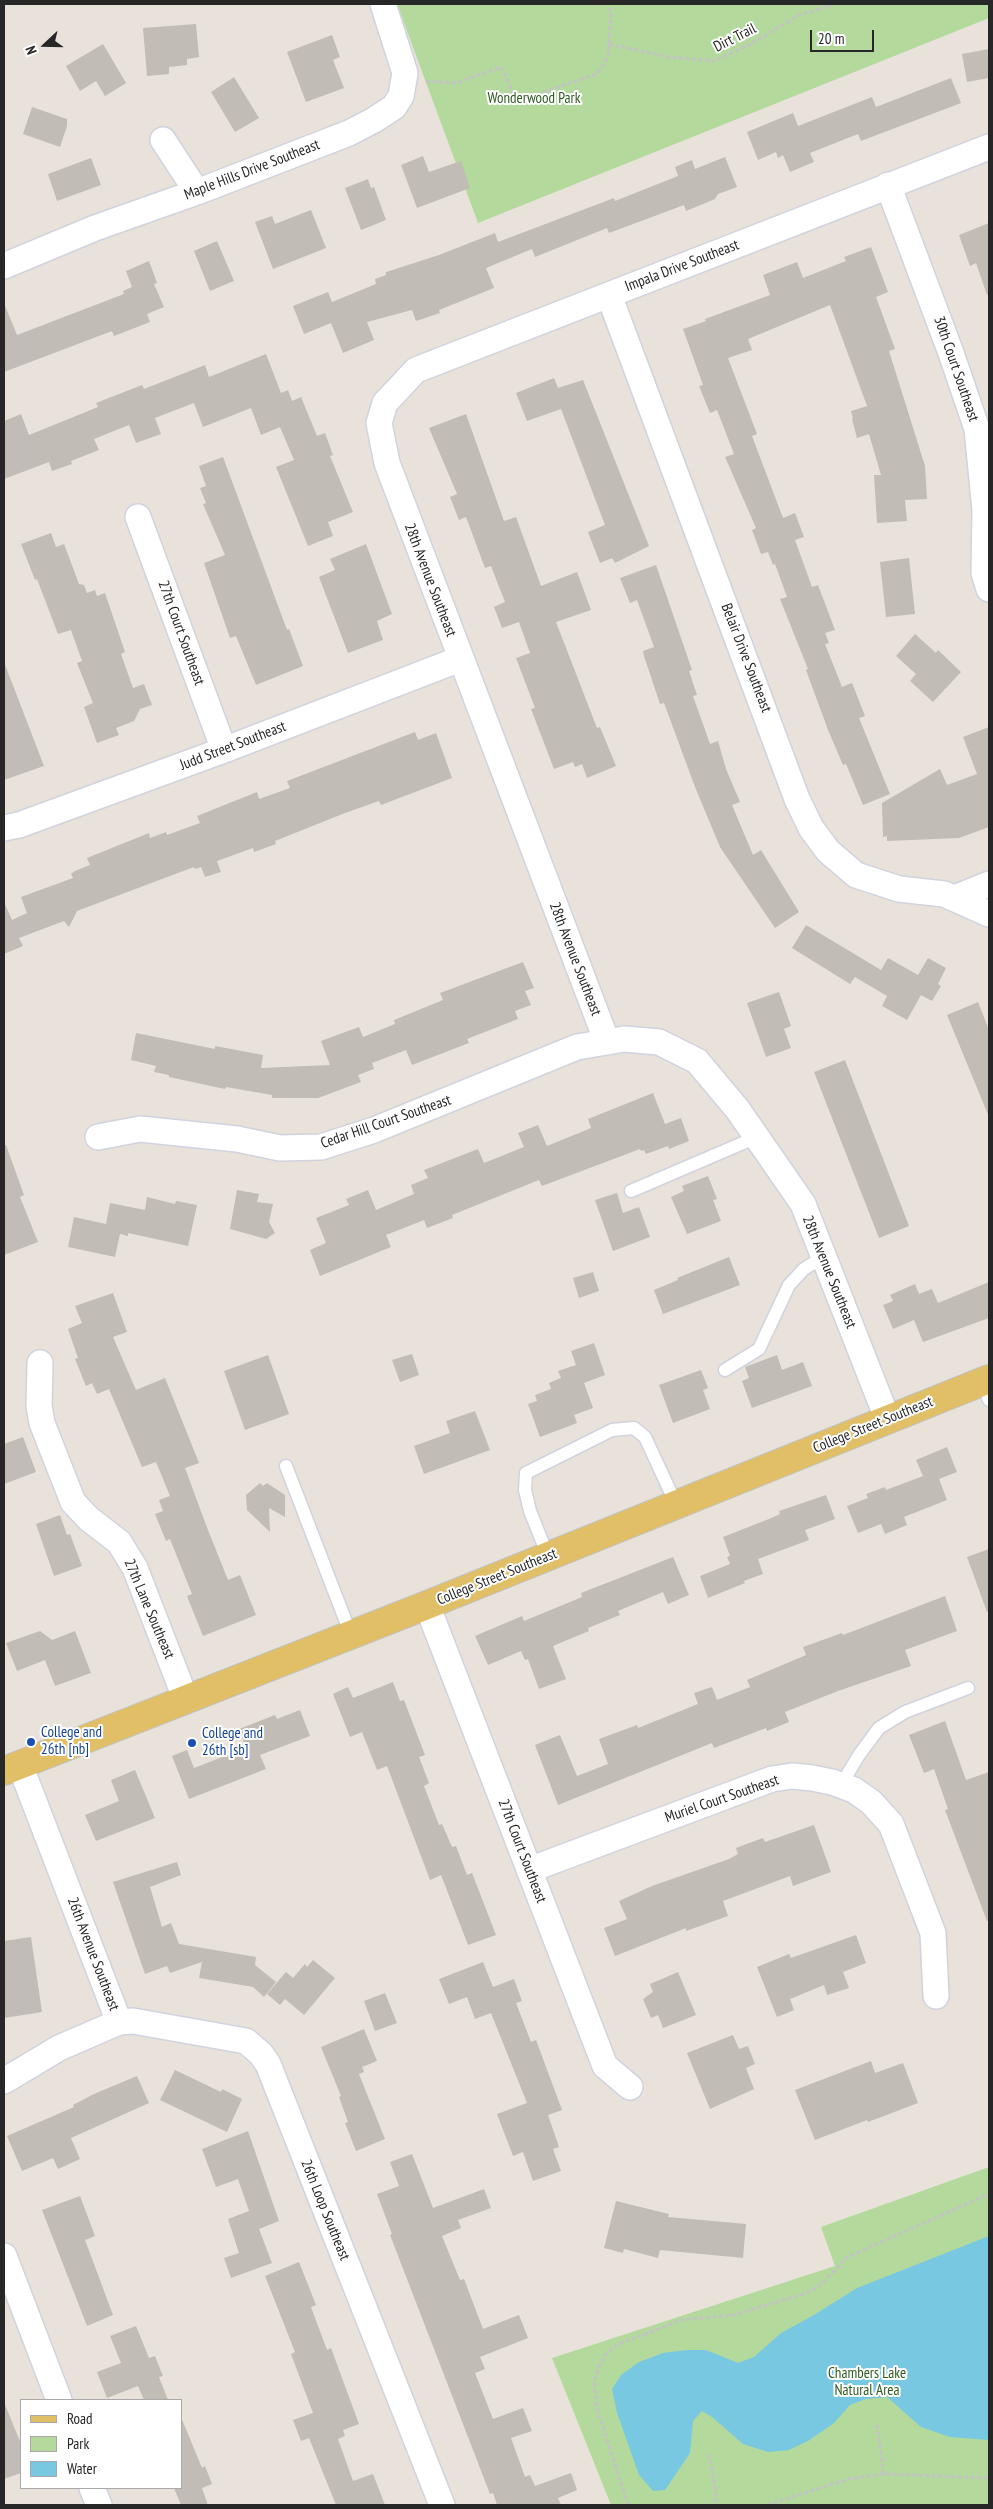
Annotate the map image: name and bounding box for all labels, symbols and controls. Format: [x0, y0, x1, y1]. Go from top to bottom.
north arrow [20, 20, 70, 70]
street label: Dirt Trail [711, 20, 759, 56]
scale bar [813, 20, 877, 52]
text: 20 m [818, 29, 844, 48]
text: N [21, 44, 41, 57]
park label: Wonderwood Park [487, 90, 581, 108]
street label: Maple Hills Drive Southeast [182, 136, 322, 204]
street label: Impala Drive Southeast [623, 236, 741, 296]
street label: 30th Court Southeast [930, 314, 982, 424]
street label: 28th Avenue Southeast [400, 521, 460, 639]
street label: 27th Court Southeast [154, 578, 208, 688]
street label: Belair Drive Southeast [717, 601, 775, 715]
street label: Judd Street Southeast [177, 718, 289, 774]
street label: 28th Avenue Southeast [545, 900, 605, 1018]
street label: Cedar Hill Court Southeast [318, 1091, 454, 1153]
street label: 28th Avenue Southeast [798, 1213, 860, 1331]
street label: College Street Southeast [810, 1393, 936, 1457]
street label: College Street Southeast [434, 1545, 560, 1609]
street label: 27th Lane Southeast [120, 1556, 178, 1662]
place label: College and 26th [nb] [41, 1724, 102, 1759]
place label: College and 26th [sb] [202, 1725, 263, 1760]
marker: College and 26th [nb] [25, 1736, 37, 1748]
marker: College and 26th [sb] [186, 1737, 198, 1749]
street label: Muriel Court Southeast [663, 1771, 781, 1827]
street label: 27th Court Southeast [494, 1796, 550, 1906]
street label: 26th Avenue Southeast [63, 1895, 123, 2013]
street label: 26th Loop Southeast [297, 2157, 353, 2263]
park label: Chambers Lake Natural Area [828, 2365, 906, 2400]
legend [20, 2399, 182, 2489]
text: Road [67, 2409, 93, 2428]
text: Park [67, 2434, 89, 2453]
text: Water [67, 2459, 97, 2478]

